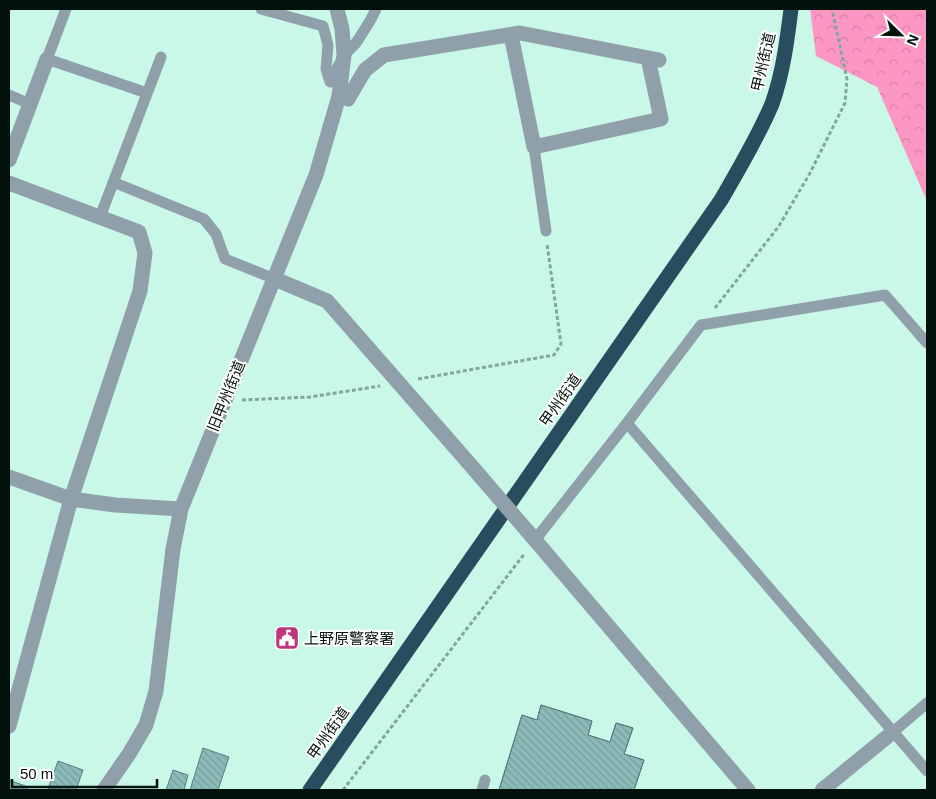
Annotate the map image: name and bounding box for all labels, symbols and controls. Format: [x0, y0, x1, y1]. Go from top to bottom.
north arrow [876, 10, 926, 60]
street label: 甲州街道 [748, 31, 778, 93]
text: N [904, 32, 922, 48]
street label: 旧甲州街道 [204, 358, 248, 434]
street label: 甲州街道 [536, 371, 584, 429]
public building icon: 上野原警察署 [274, 625, 300, 651]
place label: 上野原警察署 [304, 630, 394, 647]
street label: 甲州街道 [304, 704, 352, 762]
scale bar [12, 756, 158, 788]
text: 50 m [20, 765, 53, 782]

